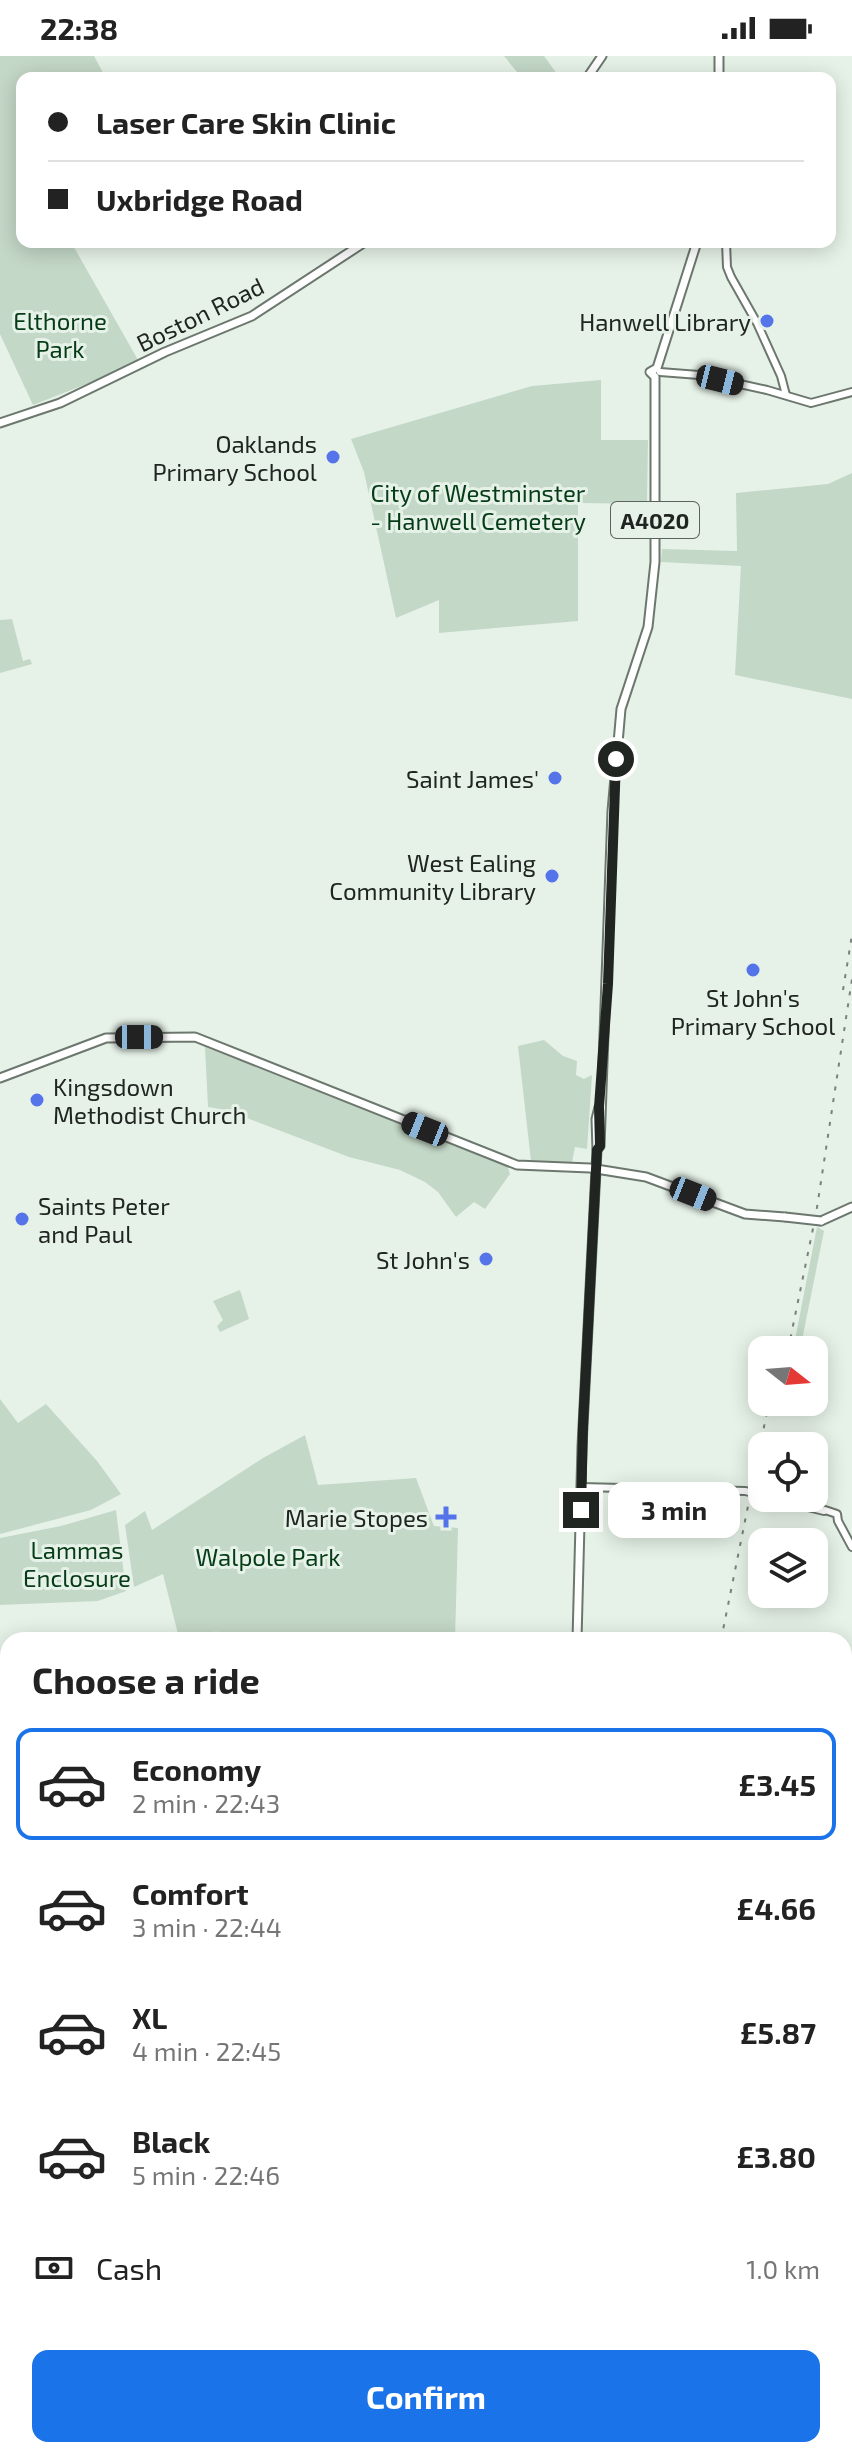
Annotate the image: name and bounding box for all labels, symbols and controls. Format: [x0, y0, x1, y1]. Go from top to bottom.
text: 22:38 [40, 10, 118, 46]
text: Laser Care Skin Clinic [96, 104, 396, 140]
text: Uxbridge Road [96, 181, 303, 217]
street label: Boston Road [132, 271, 268, 357]
park label: Elthorne Park [13, 306, 107, 363]
place label: Hanwell Library [579, 307, 751, 336]
marker: Hanwell Library [758, 312, 776, 330]
car [694, 363, 746, 397]
place label: Oaklands Primary School [152, 429, 317, 486]
marker: Oaklands Primary School [324, 448, 342, 466]
park label: City of Westminster - Hanwell Cemetery [370, 478, 586, 535]
road number: A4020 [611, 502, 699, 538]
route start [598, 741, 634, 777]
place label: Saint James' [406, 764, 539, 793]
marker: Saint James' [546, 769, 564, 787]
place label: West Ealing Community Library [329, 848, 536, 905]
marker: West Ealing Community Library [543, 867, 561, 885]
marker: St John's Primary School [744, 961, 762, 979]
place label: St John's Primary School [671, 983, 835, 1040]
car [115, 1025, 163, 1049]
place label: Kingsdown Methodist Church [53, 1072, 246, 1129]
marker: Kingsdown Methodist Church [28, 1091, 46, 1109]
car [398, 1109, 452, 1149]
car [666, 1174, 720, 1214]
place label: Saints Peter and Paul [38, 1191, 170, 1248]
marker: Saints Peter and Paul [13, 1210, 31, 1228]
place label: St John's [376, 1245, 470, 1274]
marker: St John's [477, 1250, 495, 1268]
north arrow [748, 1336, 828, 1416]
map controls [748, 1336, 828, 1608]
button: locate [748, 1432, 828, 1512]
callout: 3 min [609, 1482, 741, 1538]
route end [563, 1492, 599, 1528]
text: 3 min [641, 1494, 707, 1525]
place label: Marie Stopes [285, 1503, 428, 1532]
marker: Marie Stopes [435, 1506, 457, 1528]
button: layers [748, 1528, 828, 1608]
park label: Lammas Enclosure [23, 1535, 131, 1592]
park label: Walpole Park [196, 1542, 340, 1571]
text: Choose a ride [32, 1658, 260, 1701]
icon: car [36, 1748, 108, 1820]
text: Economy [132, 1751, 261, 1787]
text: £3.45 [739, 1766, 816, 1802]
text: 2 min · 22:43 [132, 1787, 280, 1818]
icon: car [36, 1872, 108, 1944]
text: Comfort [132, 1875, 249, 1911]
text: £4.66 [737, 1890, 816, 1926]
text: 3 min · 22:44 [132, 1911, 282, 1942]
icon: car [36, 1996, 108, 2068]
text: XL [132, 1999, 167, 2035]
text: £5.87 [740, 2014, 816, 2050]
text: 4 min · 22:45 [132, 2035, 281, 2066]
icon: car [36, 2120, 108, 2192]
text: Black [132, 2123, 210, 2159]
text: £3.80 [736, 2138, 816, 2174]
text: 5 min · 22:46 [132, 2159, 280, 2190]
icon: cash [32, 2246, 76, 2290]
text: Cash [96, 2250, 162, 2286]
text: 1.0 km [746, 2253, 820, 2284]
button: Confirm [32, 2350, 820, 2442]

